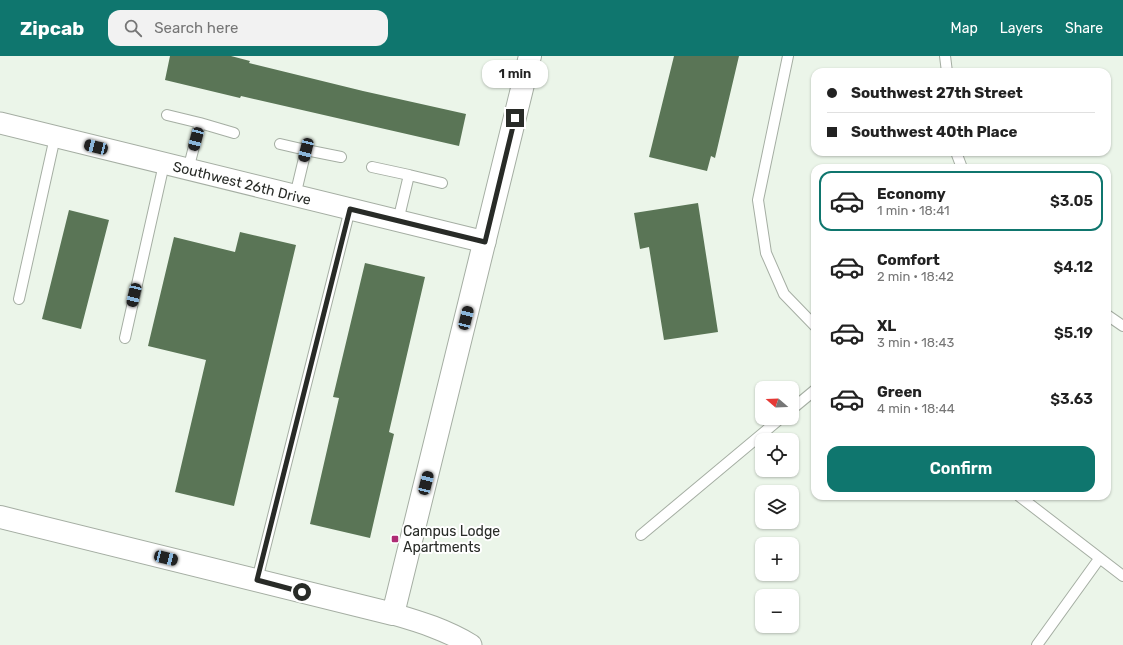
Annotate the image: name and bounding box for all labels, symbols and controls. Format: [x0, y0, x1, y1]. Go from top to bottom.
search box [108, 10, 388, 46]
text: Zipcab [20, 17, 84, 40]
icon: search [122, 17, 144, 39]
text: Search here [154, 19, 238, 37]
text: Map [951, 20, 978, 37]
text: Layers [1000, 20, 1043, 37]
text: Share [1065, 20, 1103, 37]
callout: 1 min [482, 60, 548, 88]
text: 1 min [499, 66, 531, 81]
text: Southwest 27th Street [851, 84, 1023, 102]
route end [506, 109, 524, 127]
text: Southwest 40th Place [851, 123, 1017, 141]
car [187, 126, 205, 152]
car [297, 137, 315, 163]
car [83, 138, 109, 156]
street label: Southwest 26th Drive [171, 158, 313, 209]
icon: car [829, 183, 865, 219]
text: Economy [877, 185, 946, 203]
text: $3.05 [1050, 192, 1093, 210]
text: 1 min · 18:41 [877, 203, 950, 218]
icon: car [829, 249, 865, 285]
text: Comfort [877, 251, 940, 269]
text: $4.12 [1053, 258, 1093, 276]
text: 2 min · 18:42 [877, 269, 954, 284]
car [125, 282, 143, 308]
car [457, 305, 475, 331]
icon: car [829, 315, 865, 351]
text: XL [877, 317, 896, 335]
text: $5.19 [1054, 324, 1093, 342]
text: 3 min · 18:43 [877, 335, 954, 350]
north arrow [755, 381, 799, 425]
map controls [755, 381, 799, 633]
icon: car [829, 381, 865, 417]
text: Green [877, 383, 922, 401]
text: $3.63 [1050, 390, 1093, 408]
text: 4 min · 18:44 [877, 401, 955, 416]
button: locate [755, 433, 799, 477]
button: Confirm [827, 446, 1095, 492]
car [417, 470, 435, 496]
button: layers [755, 485, 799, 529]
place label: Campus Lodge Apartments [403, 523, 500, 556]
marker: Campus Lodge Apartments [390, 534, 400, 544]
button: + [755, 537, 799, 581]
car [153, 549, 179, 567]
route start [293, 583, 311, 601]
button: − [755, 589, 799, 633]

